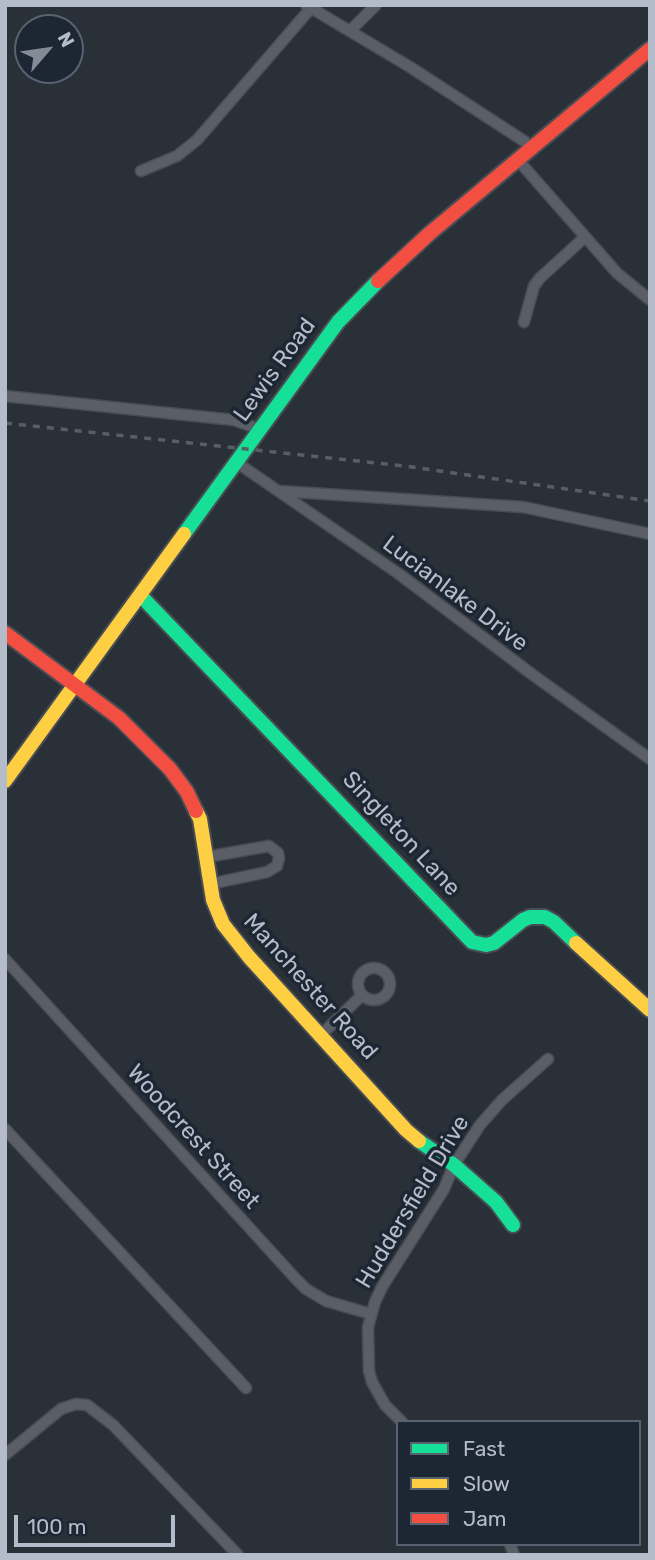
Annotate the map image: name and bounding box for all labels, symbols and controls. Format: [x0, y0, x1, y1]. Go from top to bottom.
north arrow [14, 14, 84, 84]
text: N [53, 28, 79, 51]
street label: Lewis Road [228, 313, 322, 427]
street label: Lucianlake Drive [377, 530, 533, 658]
street label: Singleton Lane [336, 766, 466, 902]
street label: Manchester Road [237, 908, 383, 1066]
street label: Woodcrest Street [121, 1059, 265, 1215]
street label: Huddersfield Drive [351, 1111, 475, 1293]
legend [396, 1420, 641, 1546]
text: Fast [463, 1436, 505, 1461]
text: Slow [463, 1471, 510, 1496]
scale bar [18, 1500, 178, 1544]
text: Jam [463, 1506, 507, 1531]
text: 100 m [27, 1514, 86, 1539]

